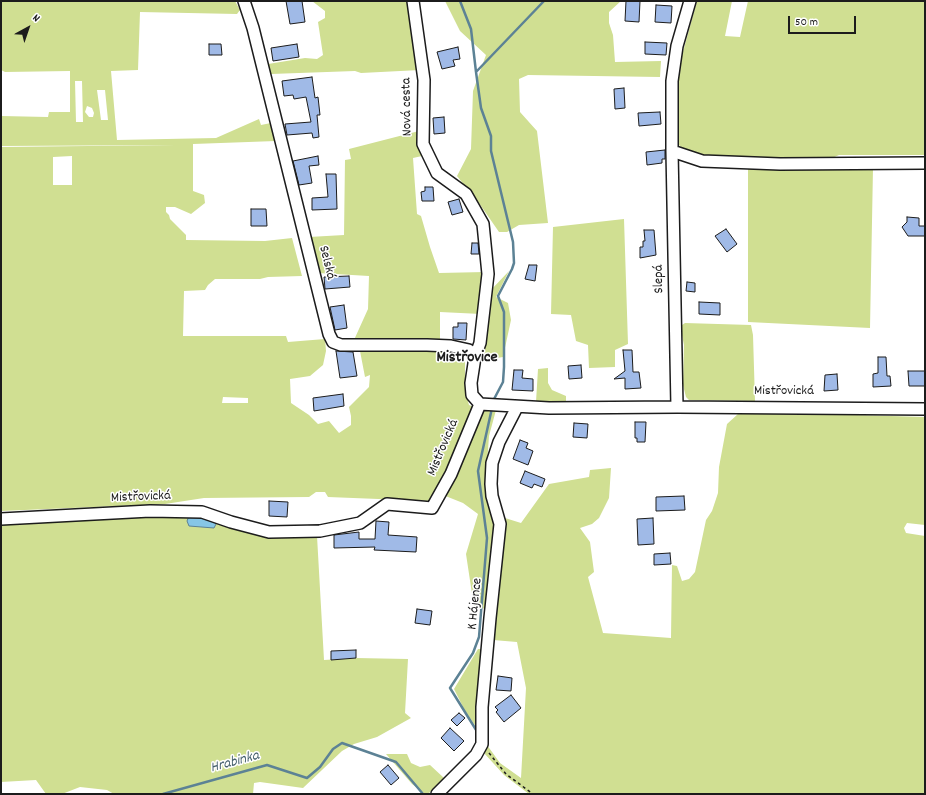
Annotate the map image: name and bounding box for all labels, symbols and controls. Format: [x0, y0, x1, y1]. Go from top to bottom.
north arrow [8, 8, 48, 48]
scale bar [790, 8, 858, 34]
text: N [28, 11, 43, 27]
text: 50 m [795, 14, 818, 31]
street label: Nová cesta [399, 78, 417, 136]
street label: Selská [314, 244, 338, 282]
street label: Slepá [651, 264, 669, 294]
district label: Mistřovice [436, 349, 498, 369]
street label: Mistřovická [754, 384, 814, 400]
street label: Mistřovická [425, 417, 463, 479]
street label: Mistřovická [111, 489, 171, 507]
street label: K Hájence [465, 577, 487, 631]
water label: Hrabinka [209, 748, 261, 778]

